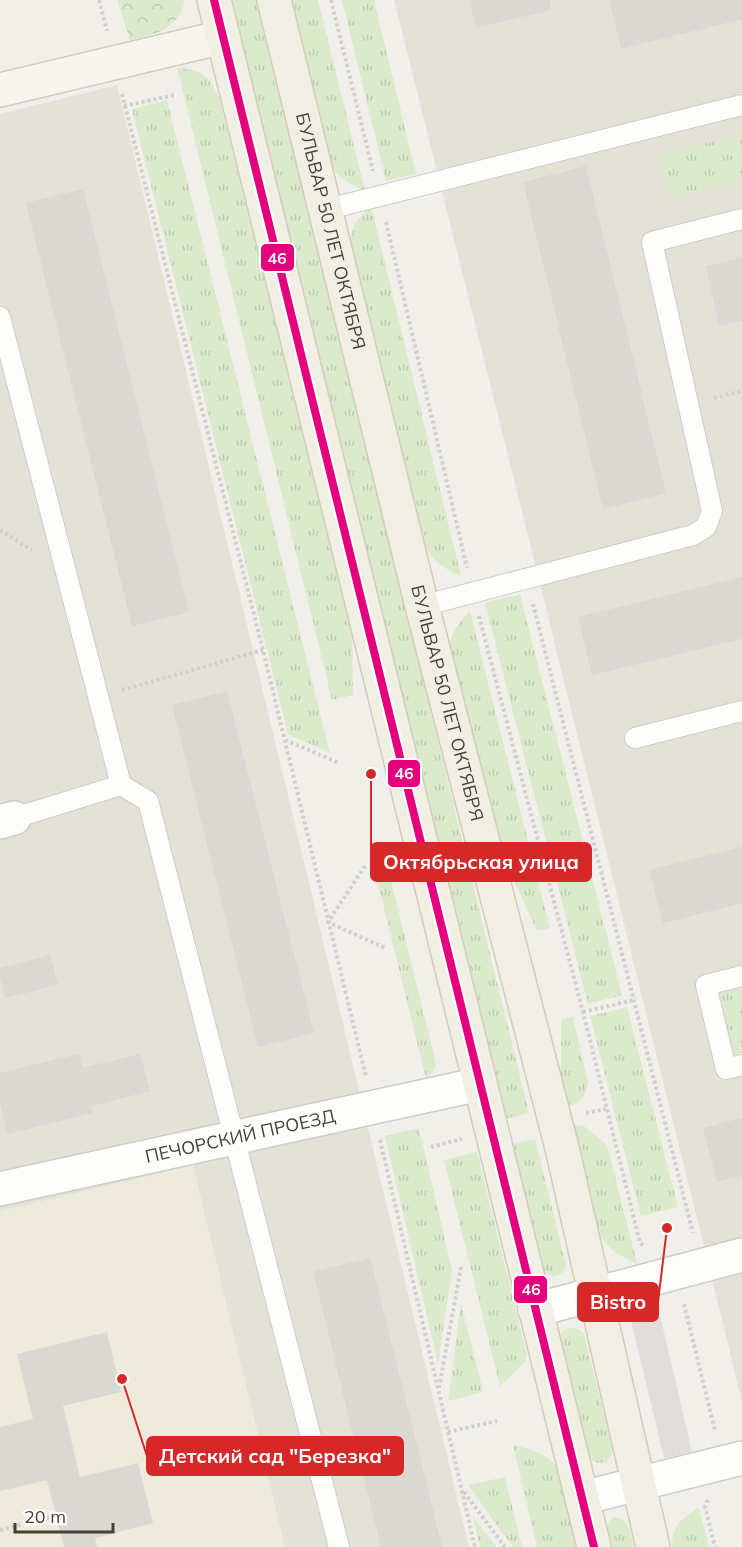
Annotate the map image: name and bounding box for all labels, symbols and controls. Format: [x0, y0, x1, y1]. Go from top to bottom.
street label: БУЛЬВАР 50 ЛЕТ ОКТЯБРЯ [291, 110, 371, 352]
line badge: 46 [260, 243, 295, 272]
text: 46 [267, 248, 287, 268]
street label: БУЛЬВАР 50 ЛЕТ ОКТЯБРЯ [406, 582, 489, 823]
line badge: 46 [387, 759, 421, 788]
text: 46 [394, 763, 414, 783]
callout: Октябрьская улица [371, 843, 591, 881]
text: Октябрьская улица [383, 849, 579, 874]
street label: ПЕЧОРСКИЙ ПРОЕЗД [143, 1104, 338, 1168]
line badge: 46 [513, 1275, 548, 1304]
text: 46 [521, 1279, 541, 1299]
callout: Bistro [578, 1283, 658, 1321]
text: Bistro [590, 1289, 646, 1314]
callout: Детский сад "Березка" [147, 1437, 403, 1475]
text: Детский сад "Березка" [159, 1443, 391, 1468]
scale bar [15, 1496, 112, 1534]
text: 20 m [24, 1505, 66, 1528]

